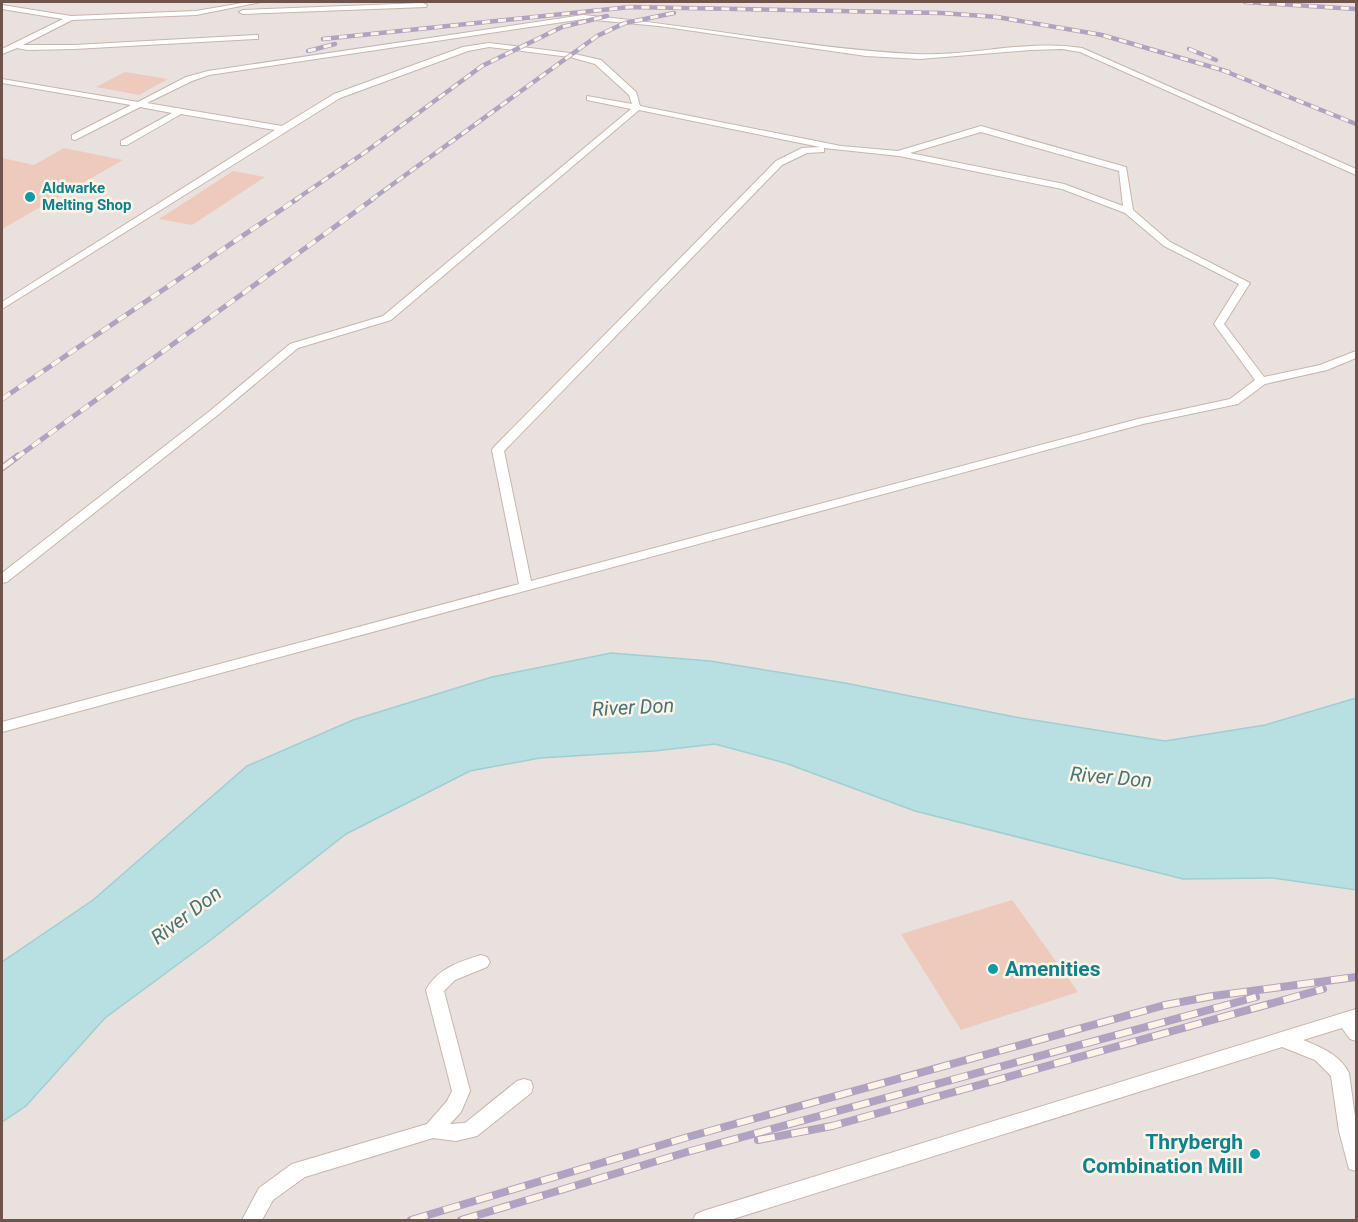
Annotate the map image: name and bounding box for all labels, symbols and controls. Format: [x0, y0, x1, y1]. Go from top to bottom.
place label: Aldwarke Melting Shop [42, 179, 132, 214]
marker: Aldwarke Melting Shop [23, 190, 37, 204]
water label: River Don [591, 693, 675, 721]
water label: River Don [1069, 761, 1153, 793]
water label: River Don [146, 881, 226, 949]
place label: Amenities [1005, 957, 1101, 981]
marker: Amenities [986, 962, 1000, 976]
place label: Thrybergh Combination Mill [1082, 1130, 1243, 1178]
marker: Thrybergh Combination Mill [1248, 1147, 1262, 1161]

